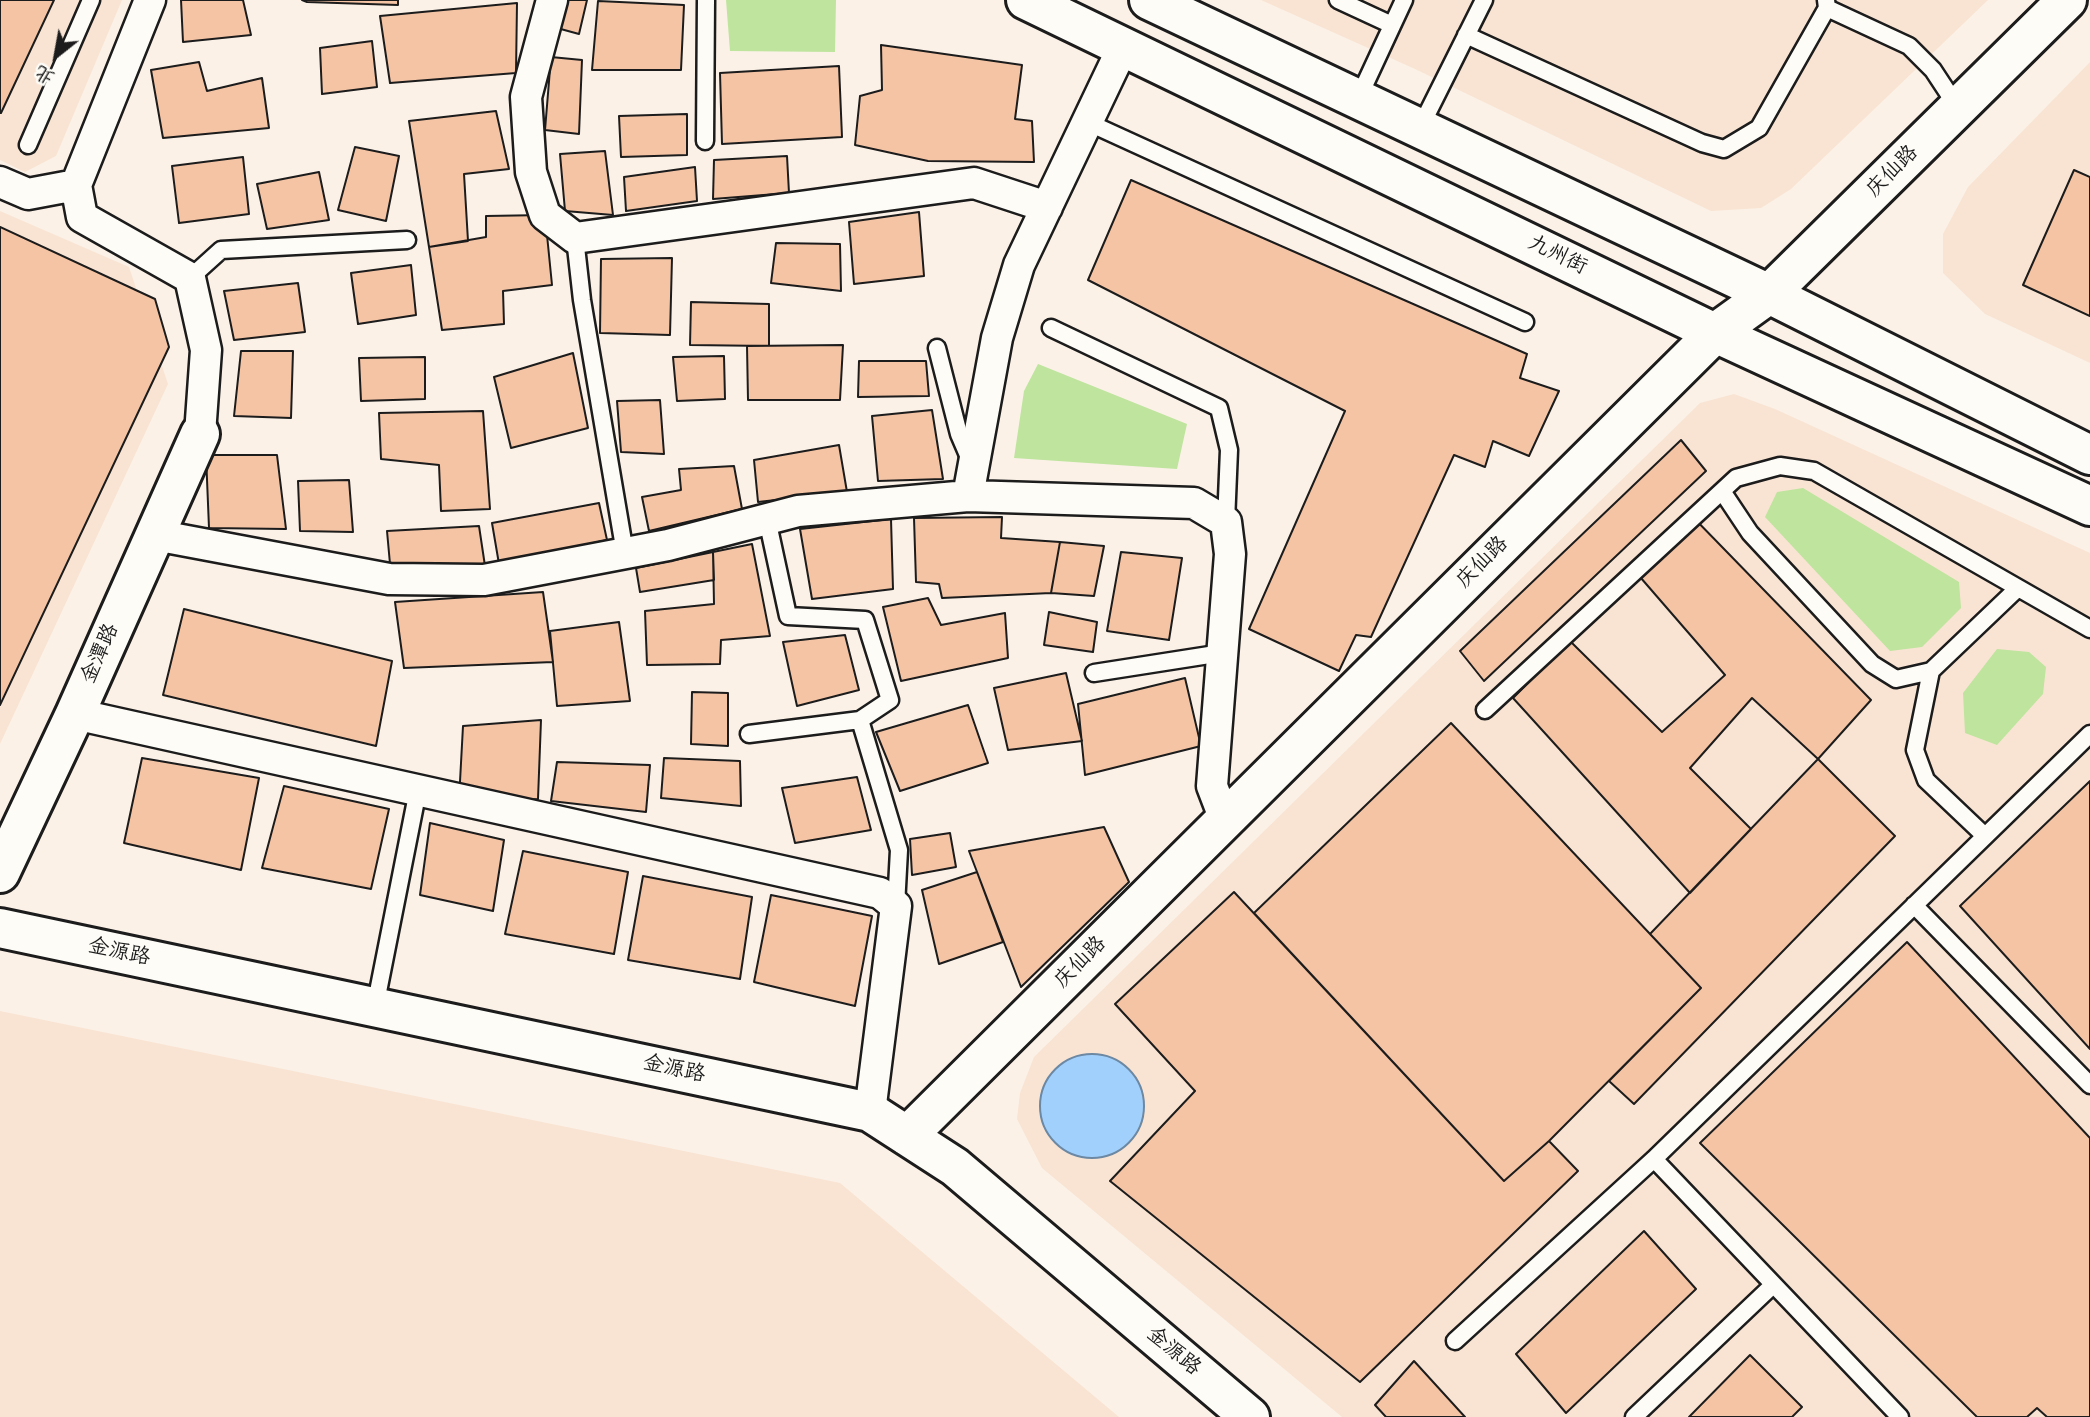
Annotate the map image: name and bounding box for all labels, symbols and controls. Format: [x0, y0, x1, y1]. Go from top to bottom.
north arrow [21, 21, 91, 91]
text: 北 [30, 58, 60, 91]
street label: 庆仙路 [1862, 141, 1924, 203]
street label: 九州街 [1523, 231, 1591, 281]
street label: 庆仙路 [1452, 532, 1514, 594]
street label: 金潭路 [77, 620, 125, 688]
street label: 庆仙路 [1050, 932, 1112, 994]
street label: 金源路 [86, 934, 152, 972]
street label: 金源路 [641, 1051, 707, 1089]
street label: 金源路 [1141, 1322, 1205, 1382]

